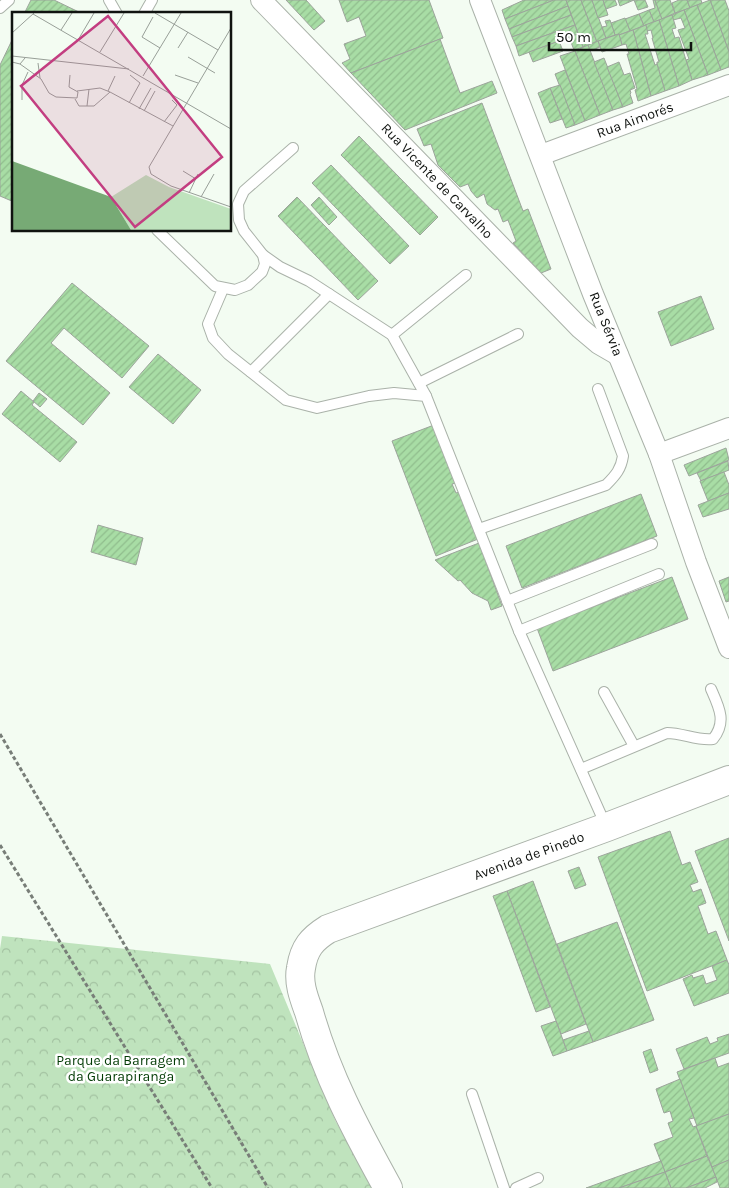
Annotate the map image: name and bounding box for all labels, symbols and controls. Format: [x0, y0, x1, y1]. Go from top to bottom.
inset map [12, 12, 231, 231]
scale bar [549, 20, 692, 52]
text: 50 m [556, 28, 591, 46]
street label: Rua Aimorés [594, 98, 676, 142]
street label: Rua Vicente de Carvalho [378, 120, 496, 242]
street label: Rua Sérvia [585, 289, 627, 359]
street label: Avenida de Pinedo [471, 828, 587, 884]
park label: Parque da Barragem da Guarapiranga [56, 1052, 186, 1085]

